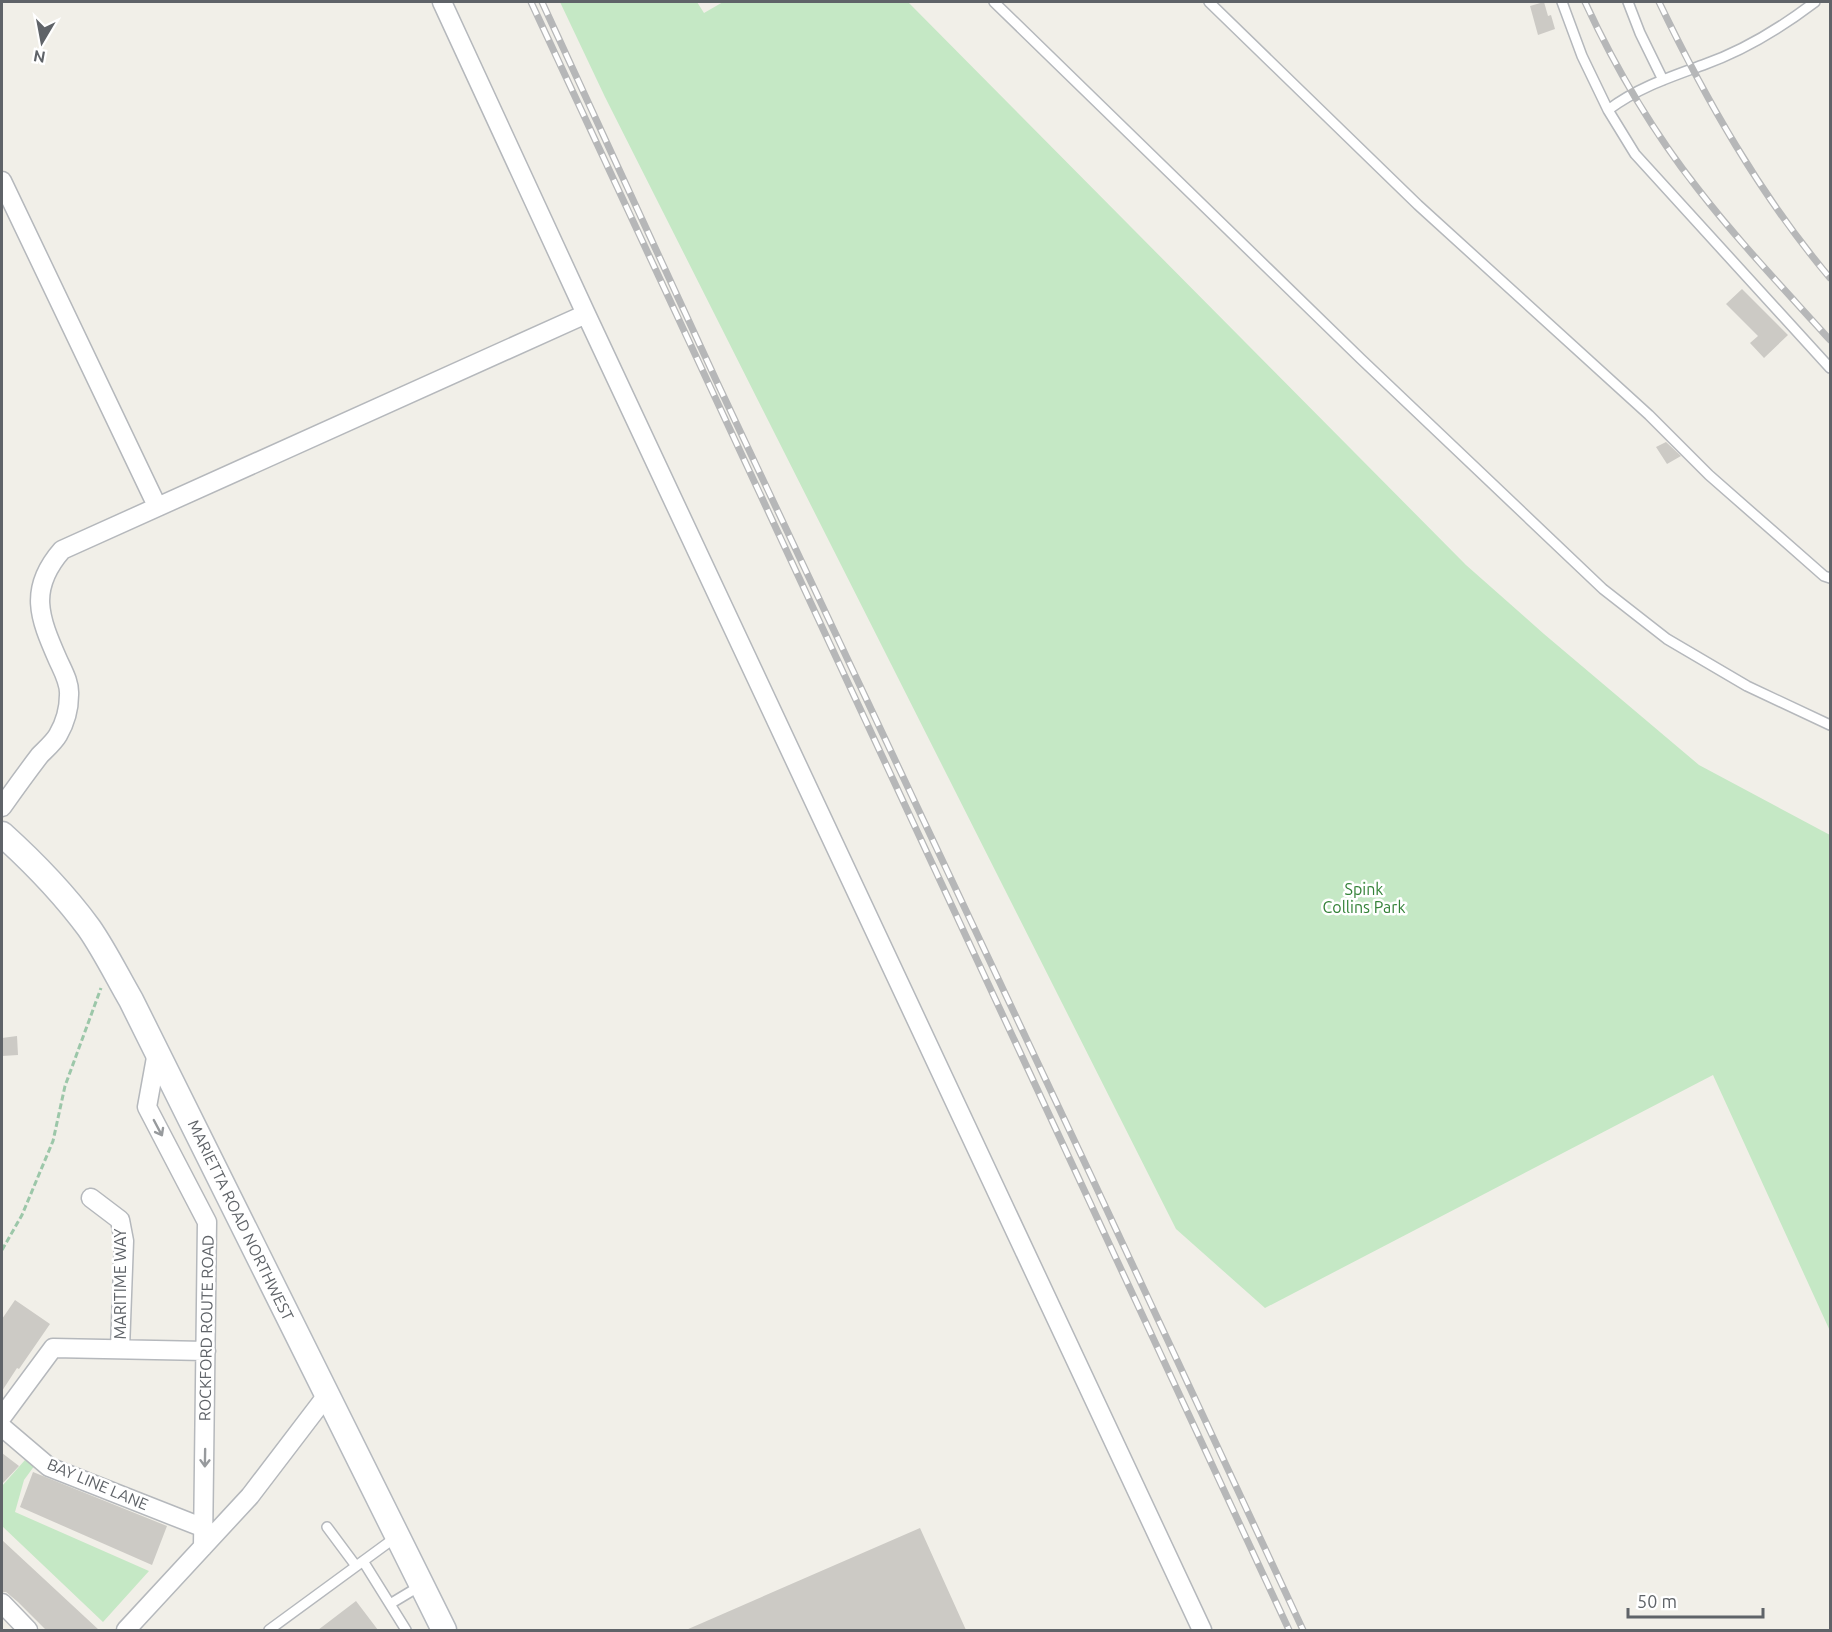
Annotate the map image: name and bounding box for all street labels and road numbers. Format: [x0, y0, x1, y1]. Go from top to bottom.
street label: MARIETTA ROAD NORTHWEST [184, 1117, 298, 1323]
street label: MARITIME WAY [111, 1228, 129, 1340]
street label: ROCKFORD ROUTE ROAD [195, 1235, 217, 1421]
street label: BAY LINE LANE [45, 1455, 151, 1513]

